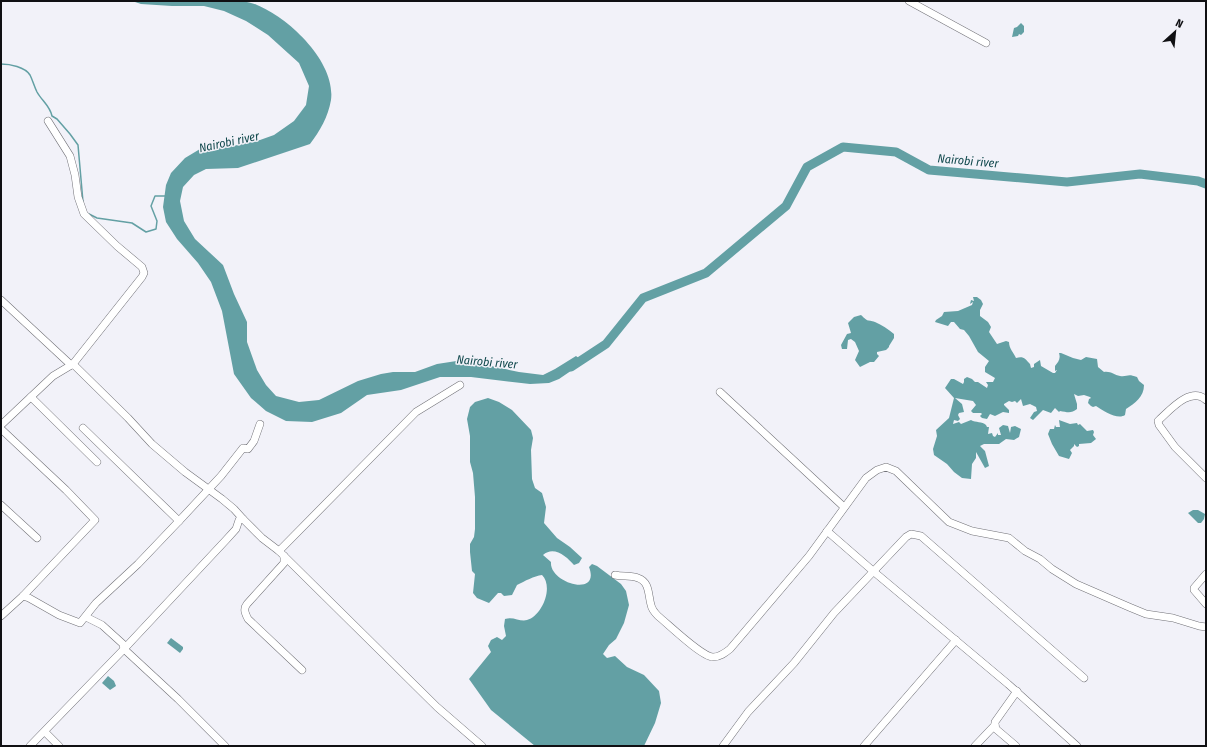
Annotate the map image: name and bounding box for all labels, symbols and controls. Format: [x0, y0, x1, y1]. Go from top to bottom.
north arrow [1155, 12, 1195, 52]
text: N [1173, 16, 1185, 31]
water label: Nairobi river [198, 129, 261, 155]
water label: Nairobi river [937, 151, 1000, 171]
water label: Nairobi river [456, 352, 519, 372]

